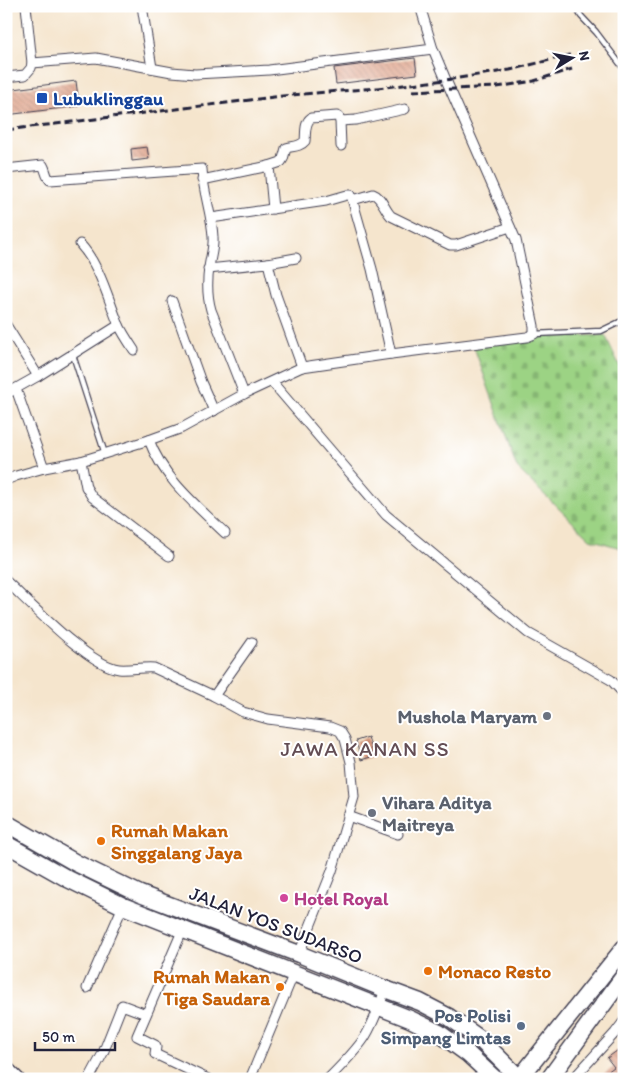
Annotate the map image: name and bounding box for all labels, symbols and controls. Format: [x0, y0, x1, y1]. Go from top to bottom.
north arrow [548, 32, 598, 82]
text: N [575, 50, 594, 62]
place label: Lubuklinggau [53, 87, 164, 110]
marker: Lubuklinggau [35, 91, 49, 105]
place label: Mushola Maryam [398, 705, 537, 728]
marker: Mushola Maryam [541, 710, 553, 722]
district label: JAWA KANAN SS [281, 736, 449, 761]
place label: Vihara Aditya Maitreya [382, 791, 492, 836]
marker: Vihara Aditya Maitreya [366, 807, 378, 819]
place label: Rumah Makan Singgalang Jaya [111, 819, 243, 864]
marker: Rumah Makan Singgalang Jaya [95, 835, 107, 847]
street label: JALAN YOS SUDARSO [186, 881, 366, 969]
place label: Hotel Royal [294, 887, 389, 910]
marker: Hotel Royal [278, 892, 290, 904]
place label: Monaco Resto [438, 960, 551, 983]
place label: Rumah Makan Tiga Saudara [153, 965, 270, 1010]
marker: Monaco Resto [422, 965, 434, 977]
marker: Rumah Makan Tiga Saudara [274, 981, 286, 993]
place label: Pos Polisi Simpang Limtas [381, 1004, 512, 1049]
scale bar [35, 1020, 115, 1052]
marker: Pos Polisi Simpang Limtas [515, 1020, 527, 1032]
text: 50 m [42, 1028, 75, 1046]

